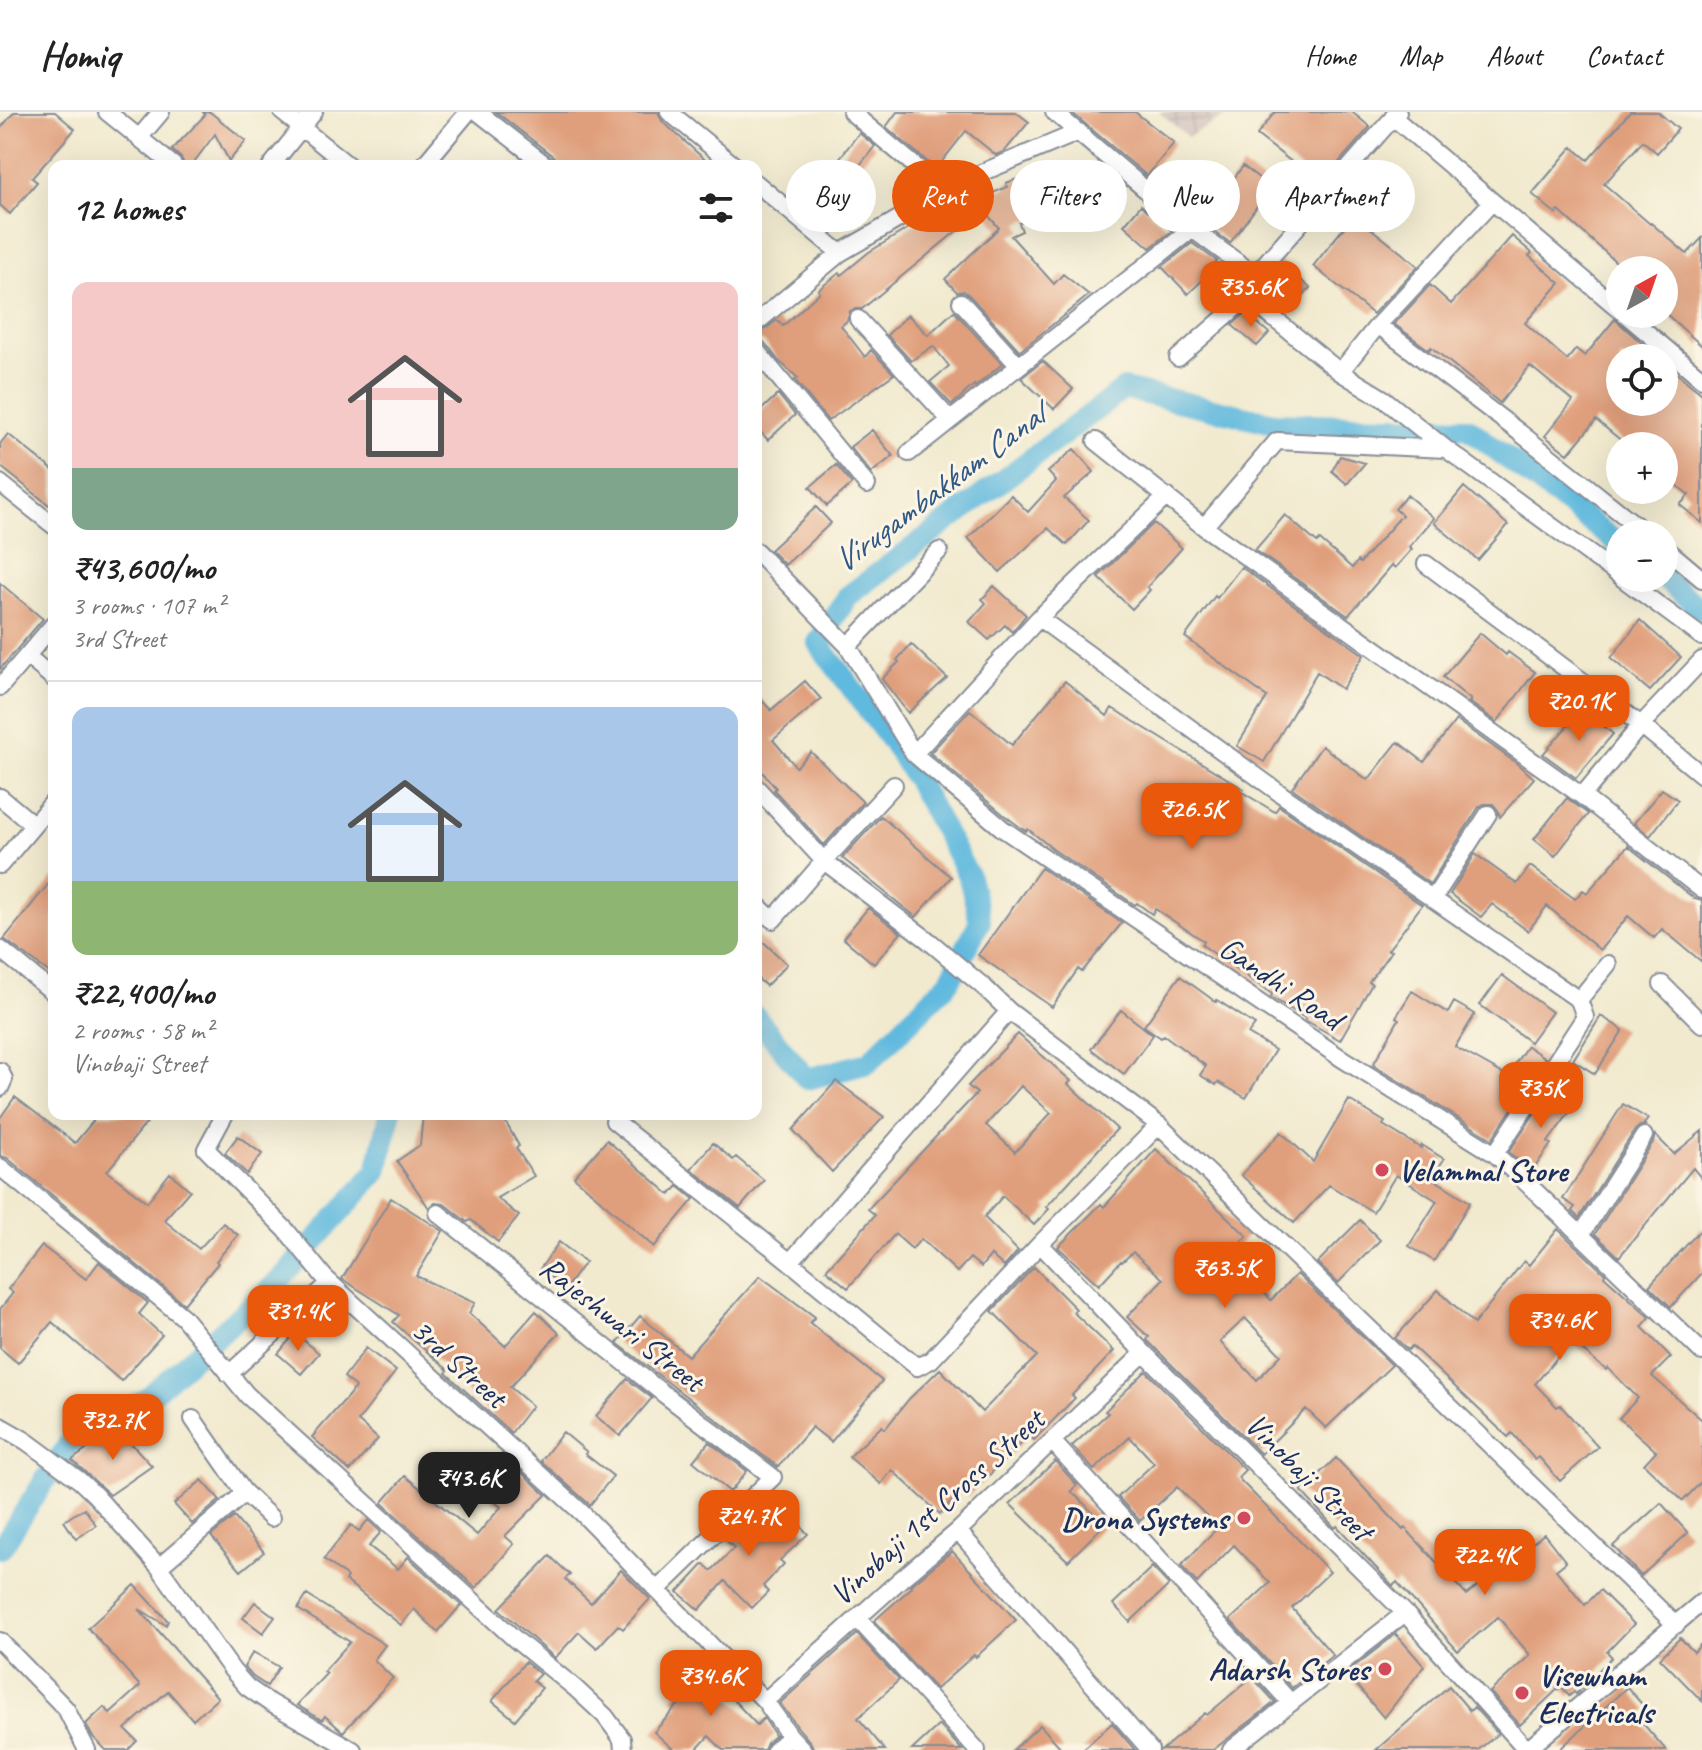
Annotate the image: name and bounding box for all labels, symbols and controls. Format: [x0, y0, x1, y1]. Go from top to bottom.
text: Homiq [40, 32, 119, 79]
text: Home [1305, 38, 1355, 73]
text: Map [1399, 38, 1442, 73]
text: About [1486, 38, 1542, 73]
text: Contact [1586, 38, 1662, 73]
chip: Buy [786, 160, 876, 232]
chip: Rent [892, 160, 994, 232]
chip: Filters [1010, 160, 1127, 232]
chip: New [1143, 160, 1240, 232]
chip: Apartment [1256, 160, 1415, 232]
icon: filters [694, 186, 738, 230]
text: 12 homes [72, 187, 183, 230]
north arrow [1606, 256, 1678, 328]
map controls [1606, 256, 1678, 592]
pin: ₹35.6K [1186, 261, 1316, 329]
text: ₹35.6K [1218, 270, 1284, 303]
icon: home [333, 334, 477, 478]
button: locate [1606, 344, 1678, 416]
water label: Virugambakkam Canal [824, 388, 1061, 582]
button: + [1606, 432, 1678, 504]
button: − [1606, 520, 1678, 592]
text: ₹43,600/mo [72, 546, 215, 589]
text: 3 rooms · 107 m² [72, 589, 224, 622]
text: 3rd Street [72, 622, 166, 655]
pin: ₹20.1K [1514, 675, 1644, 743]
text: ₹20.1K [1546, 684, 1612, 717]
icon: home [333, 759, 477, 903]
pin: ₹26.5K [1127, 783, 1257, 851]
text: ₹26.5K [1159, 792, 1225, 825]
street label: Gandhi Road [1212, 927, 1354, 1041]
text: ₹22,400/mo [72, 971, 214, 1014]
text: 2 rooms · 58 m² [72, 1014, 213, 1047]
text: Vinobaji Street [72, 1047, 206, 1080]
pin: ₹35K [1494, 1062, 1588, 1130]
text: ₹35K [1517, 1071, 1565, 1104]
place label: Velammal Store [1398, 1150, 1570, 1191]
marker: Velammal Store [1373, 1161, 1391, 1179]
pin: ₹63.5K [1160, 1242, 1290, 1310]
street label: Rajeshwari Street [532, 1247, 715, 1403]
text: ₹63.5K [1192, 1251, 1258, 1284]
pin: ₹31.4K [233, 1285, 363, 1353]
text: ₹31.4K [265, 1294, 331, 1327]
pin: ₹34.6K [1495, 1294, 1625, 1362]
text: ₹34.6K [1527, 1303, 1593, 1336]
street label: 3rd Street [402, 1309, 518, 1419]
pin: ₹32.7K [48, 1394, 178, 1462]
street label: Vinobaji 1st Cross Street [821, 1398, 1055, 1614]
text: ₹32.7K [80, 1403, 146, 1436]
street label: Vinobaji Street [1236, 1404, 1385, 1553]
pin: ₹43.6K [404, 1452, 534, 1520]
text: ₹43.6K [436, 1461, 502, 1494]
pin: ₹24.7K [684, 1490, 814, 1558]
place label: Drona Systems [1062, 1498, 1231, 1539]
text: ₹24.7K [716, 1499, 782, 1532]
marker: Drona Systems [1235, 1509, 1253, 1527]
pin: ₹22.4K [1420, 1529, 1550, 1597]
text: ₹22.4K [1452, 1538, 1518, 1571]
place label: Adarsh Stores [1208, 1649, 1372, 1690]
pin: ₹34.6K [646, 1650, 776, 1718]
place label: Visewham Electricals [1538, 1655, 1656, 1733]
text: ₹34.6K [678, 1659, 744, 1692]
marker: Adarsh Stores [1376, 1660, 1394, 1678]
marker: Visewham Electricals [1513, 1684, 1531, 1702]

